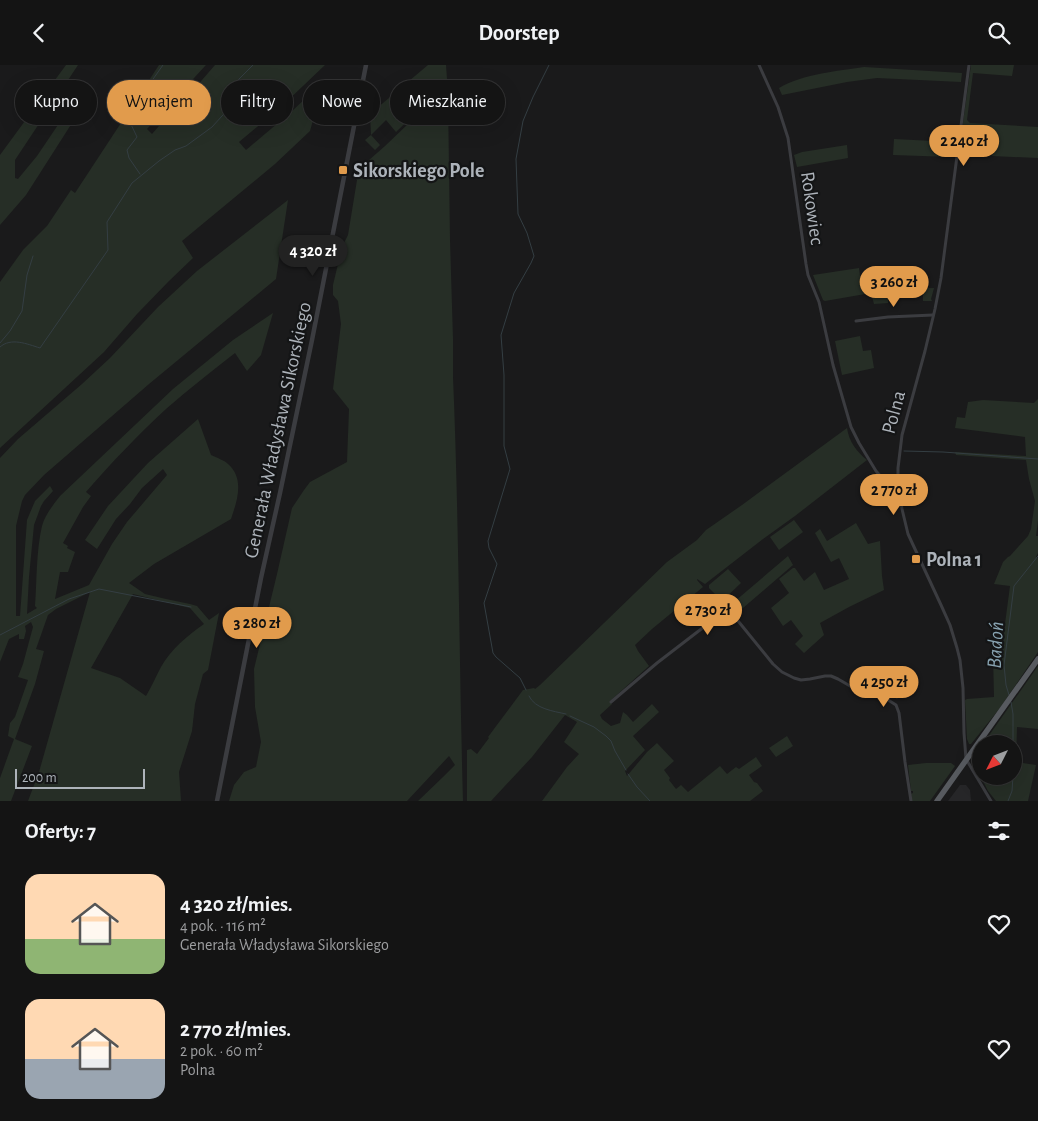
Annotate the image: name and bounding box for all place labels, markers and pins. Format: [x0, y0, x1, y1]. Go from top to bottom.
pin: 2 240 zł [912, 124, 1016, 167]
place label: Sikorskiego Pole [353, 161, 484, 181]
marker: Sikorskiego Pole [337, 164, 349, 176]
pin: 4 320 zł [261, 235, 365, 277]
pin: 3 260 zł [842, 265, 946, 308]
pin: 2 770 zł [842, 473, 946, 516]
place label: Polna 1 [926, 550, 982, 570]
marker: Polna 1 [910, 553, 922, 565]
pin: 2 730 zł [656, 593, 760, 636]
pin: 3 280 zł [205, 607, 309, 649]
pin: 4 250 zł [832, 665, 936, 708]

